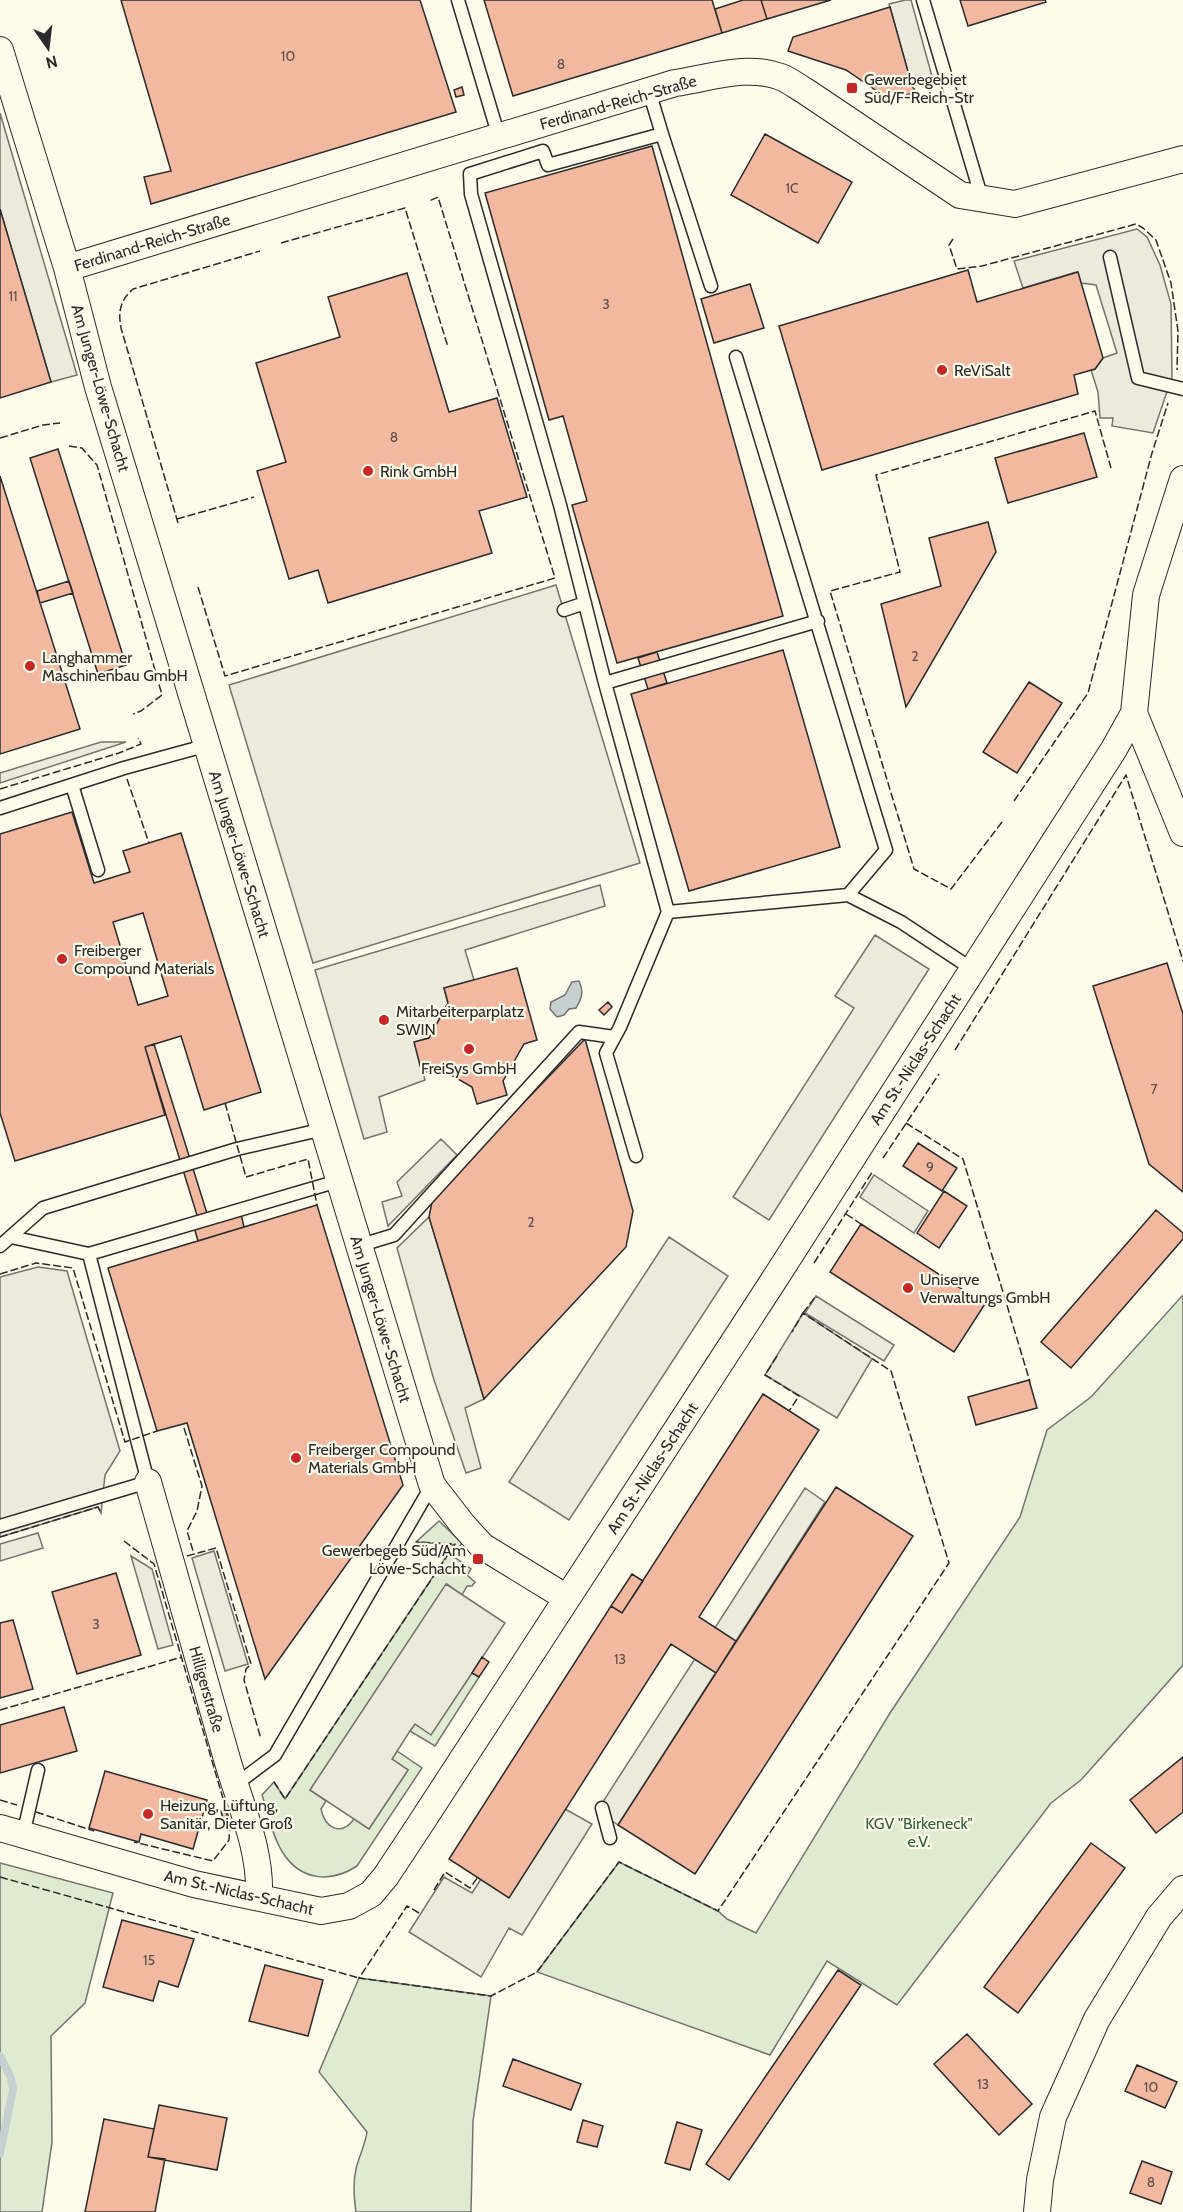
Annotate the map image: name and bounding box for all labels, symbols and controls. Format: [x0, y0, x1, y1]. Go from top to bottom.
north arrow [18, 18, 78, 78]
house number: 10 [281, 47, 295, 65]
text: N [44, 51, 59, 73]
house number: 8 [557, 55, 565, 73]
place label: Gewerbegebiet Süd/F-Reich-Str [864, 70, 975, 107]
street label: Ferdinand-Reich-Straße [538, 71, 699, 134]
marker: Gewerbegebiet Süd/F-Reich-Str [845, 81, 859, 95]
house number: 1C [785, 179, 799, 197]
street label: Ferdinand-Reich-Straße [72, 210, 232, 275]
house number: 11 [8, 287, 18, 305]
house number: 3 [602, 295, 610, 313]
street label: Am Junger-Löwe-Schacht [67, 302, 134, 475]
place label: ReViSalt [954, 361, 1011, 380]
marker: ReViSalt [935, 363, 949, 377]
house number: 8 [390, 428, 398, 446]
place label: Rink GmbH [380, 462, 457, 481]
marker: Rink GmbH [361, 464, 375, 478]
house number: 2 [911, 647, 919, 665]
place label: Langhammer Maschinenbau GmbH [42, 648, 188, 685]
marker: Langhammer Maschinenbau GmbH [23, 659, 37, 673]
street label: Am Junger-Löwe-Schacht [205, 768, 274, 940]
place label: Freiberger Compound Materials [74, 941, 215, 978]
marker: Freiberger Compound Materials [55, 952, 69, 966]
street label: Am St.-Niclas-Schacht [866, 990, 965, 1128]
place label: Mitarbeiterparplatz SWIN [396, 1002, 525, 1039]
marker: Mitarbeiterparplatz SWIN [377, 1013, 391, 1027]
marker: FreiSys GmbH [462, 1042, 476, 1056]
place label: FreiSys GmbH [421, 1059, 517, 1078]
house number: 7 [1150, 1080, 1158, 1098]
house number: 9 [926, 1158, 934, 1176]
house number: 2 [527, 1213, 535, 1231]
street label: Am Junger-Löwe-Schacht [346, 1233, 415, 1405]
place label: Uniserve Verwaltungs GmbH [920, 1270, 1050, 1307]
marker: Uniserve Verwaltungs GmbH [901, 1281, 915, 1295]
street label: Am St.-Niclas-Schacht [603, 1399, 702, 1537]
place label: Freiberger Compound Materials GmbH [308, 1440, 455, 1477]
marker: Freiberger Compound Materials GmbH [289, 1451, 303, 1465]
place label: Gewerbegeb Süd/Am Löwe-Schacht [322, 1541, 467, 1578]
marker: Gewerbegeb Süd/Am Löwe-Schacht [471, 1552, 485, 1566]
house number: 3 [92, 1615, 100, 1633]
street label: Hilligerstraße [185, 1644, 228, 1734]
house number: 13 [614, 1650, 626, 1668]
place label: Heizung, Lüftung, Sanitär, Dieter Groß [160, 1796, 293, 1833]
marker: Heizung, Lüftung, Sanitär, Dieter Groß [141, 1807, 155, 1821]
park label: KGV "Birkeneck" e.V. [865, 1814, 973, 1851]
street label: Am St.-Niclas-Schacht [162, 1866, 316, 1919]
house number: 15 [143, 1951, 155, 1969]
house number: 13 [977, 2075, 989, 2093]
house number: 10 [1144, 2078, 1158, 2096]
house number: 8 [1147, 2173, 1155, 2191]

